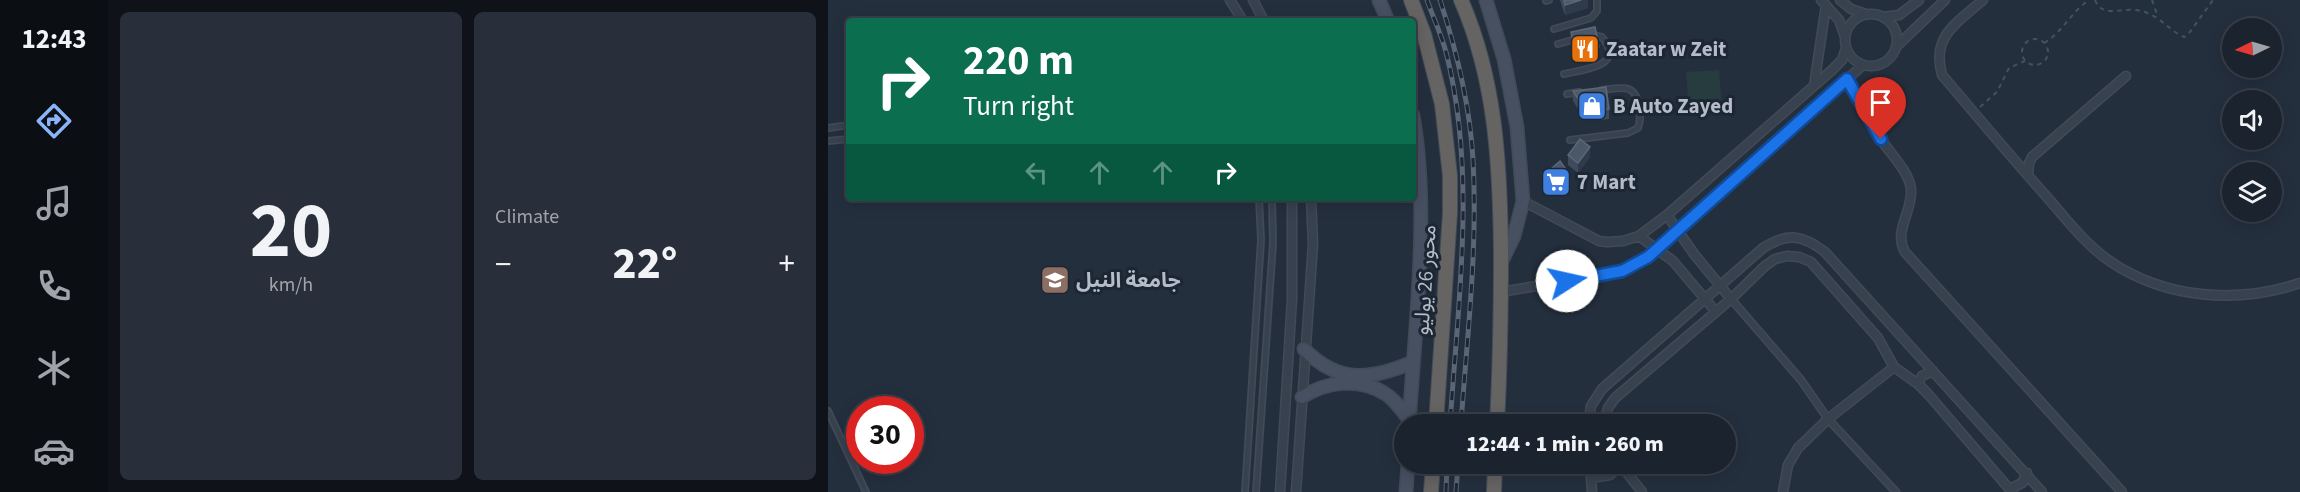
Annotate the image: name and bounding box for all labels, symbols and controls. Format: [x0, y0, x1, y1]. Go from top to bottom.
north arrow [2222, 18, 2282, 78]
map controls [2222, 18, 2282, 222]
text: 12:43 [21, 20, 87, 59]
text: 220 m [963, 31, 1074, 91]
restaurant icon: Zaatar w Zeit [1569, 33, 1601, 65]
place label: Zaatar w Zeit [1606, 34, 1726, 64]
icon: right [864, 42, 942, 120]
pin [1855, 77, 1906, 139]
icon: arrive [1864, 86, 1897, 119]
text: Turn right [963, 87, 1074, 126]
shop icon: B Auto Zayed [1576, 90, 1608, 122]
button: sound [2222, 90, 2282, 150]
place label: B Auto Zayed [1613, 91, 1733, 121]
icon: directions [33, 100, 75, 142]
icon: left [1020, 156, 1053, 189]
icon: ahead [1083, 156, 1116, 189]
icon: ahead [1146, 156, 1179, 189]
icon: right [1209, 156, 1242, 189]
button: layers [2222, 162, 2282, 222]
supermarket icon: 7 Mart [1540, 166, 1572, 198]
place label: 7 Mart [1577, 167, 1636, 197]
text: 20 [250, 176, 332, 287]
icon: music [33, 182, 75, 224]
text: Climate [495, 203, 559, 231]
street label: محور 26 يوليو [1406, 224, 1444, 336]
text: 22° [613, 232, 677, 296]
text: − [495, 241, 511, 288]
text: + [779, 241, 795, 288]
position arrow [1535, 249, 1599, 313]
school or university icon: جامعة النيل [1039, 264, 1071, 296]
icon: phone [33, 265, 75, 307]
place label: جامعة النيل [1076, 265, 1181, 295]
text: km/h [269, 271, 313, 299]
icon: climate [33, 347, 75, 389]
speed limit sign: 30 [846, 396, 924, 474]
text: 12:44 · 1 min · 260 m [1466, 428, 1664, 460]
icon: car [33, 430, 75, 472]

